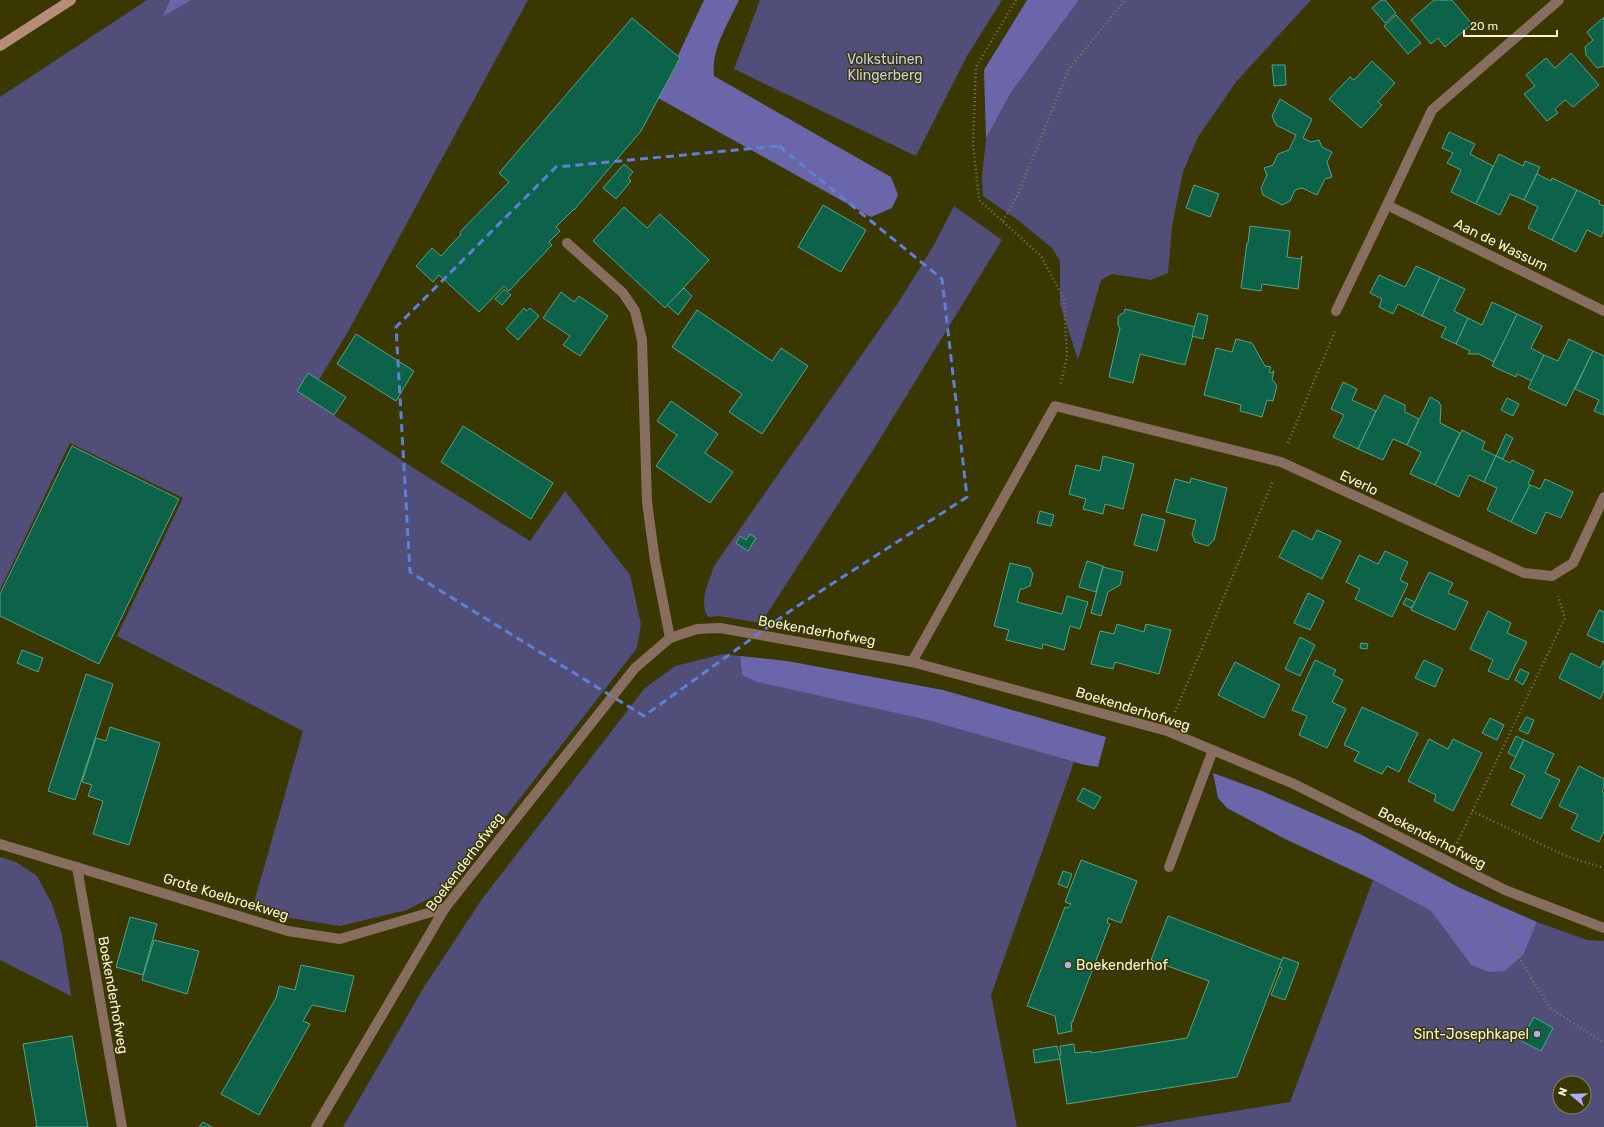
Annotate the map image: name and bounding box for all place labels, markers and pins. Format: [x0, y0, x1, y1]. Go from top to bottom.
place label: Boekenderhof [1076, 957, 1168, 974]
marker: Boekenderhof [1063, 960, 1073, 970]
place label: Sint-Josephkapel [1413, 1026, 1529, 1043]
marker: Sint-Josephkapel [1532, 1029, 1542, 1039]

